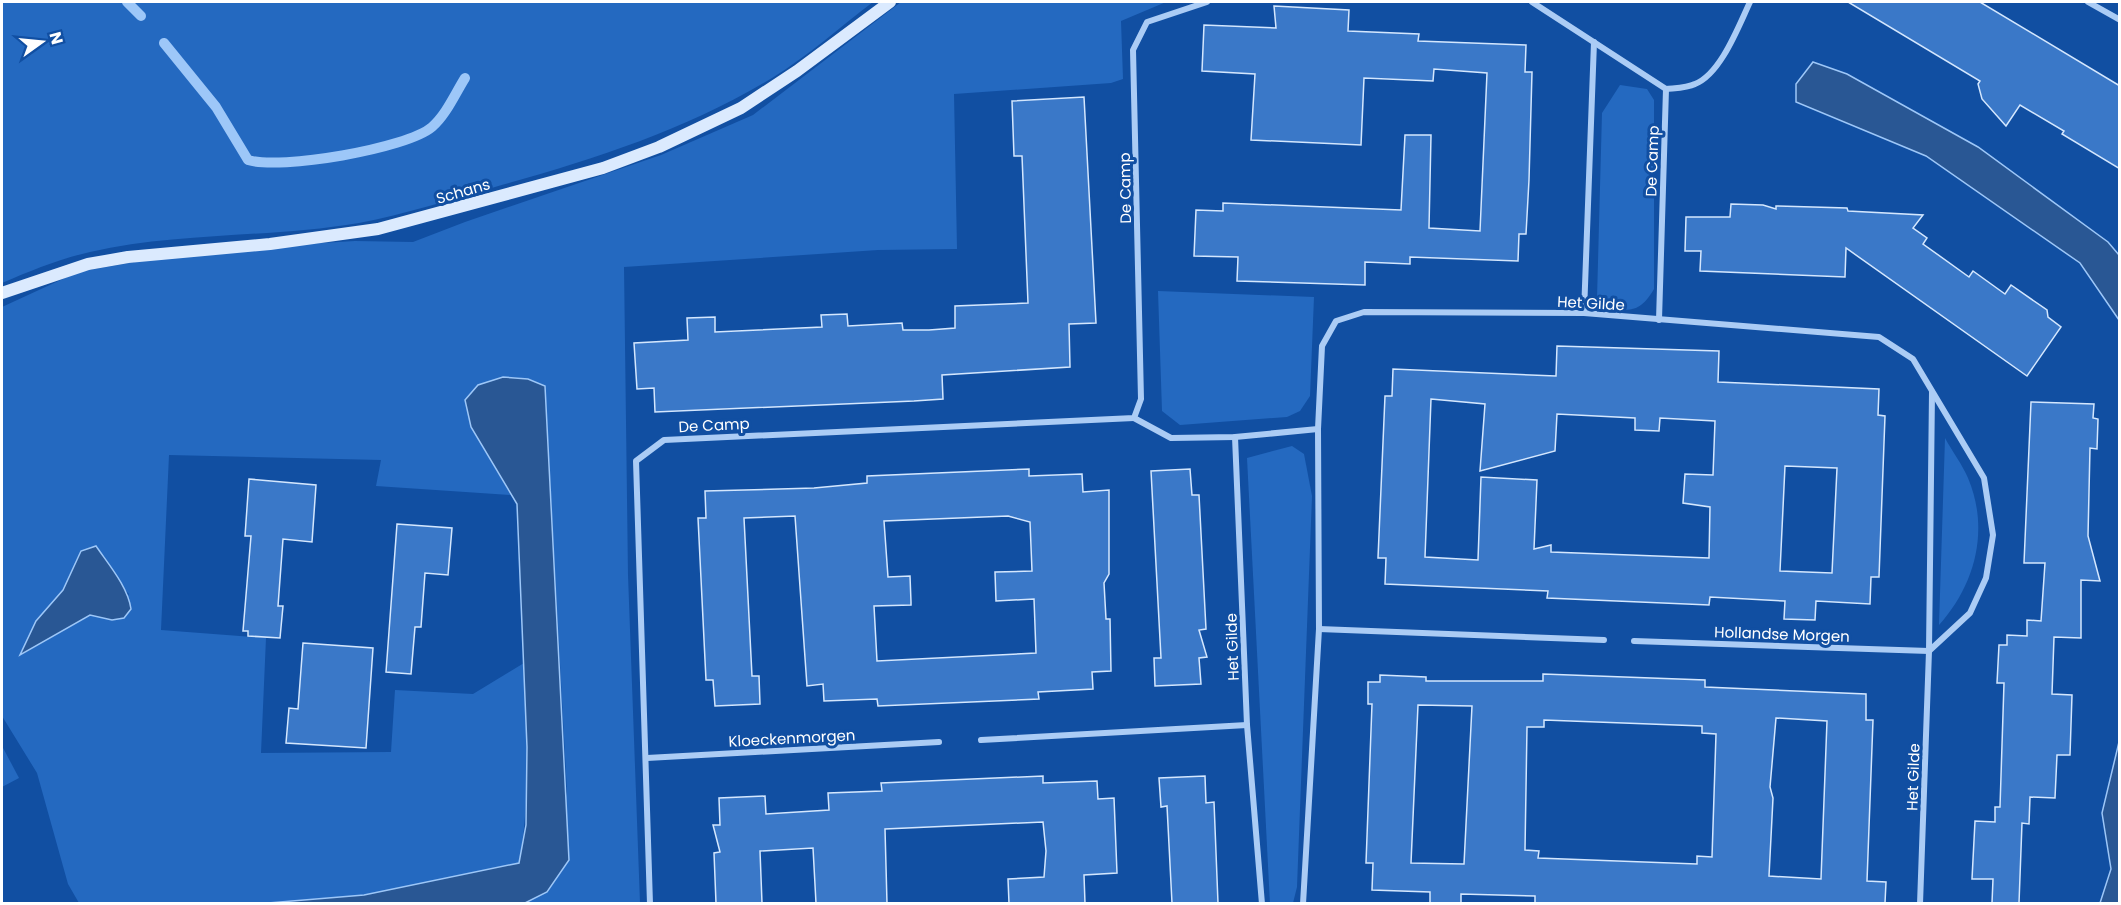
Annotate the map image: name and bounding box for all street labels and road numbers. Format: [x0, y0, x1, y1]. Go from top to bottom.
street label: De Camp [1640, 125, 1664, 197]
street label: De Camp [1114, 152, 1136, 224]
street label: Schans [434, 173, 493, 209]
street label: Het Gilde [1557, 291, 1625, 315]
street label: De Camp [678, 413, 750, 437]
street label: Het Gilde [1220, 613, 1244, 681]
street label: Hollandse Morgen [1714, 621, 1850, 647]
street label: Kloeckenmorgen [728, 724, 856, 752]
street label: Het Gilde [1901, 743, 1925, 811]

